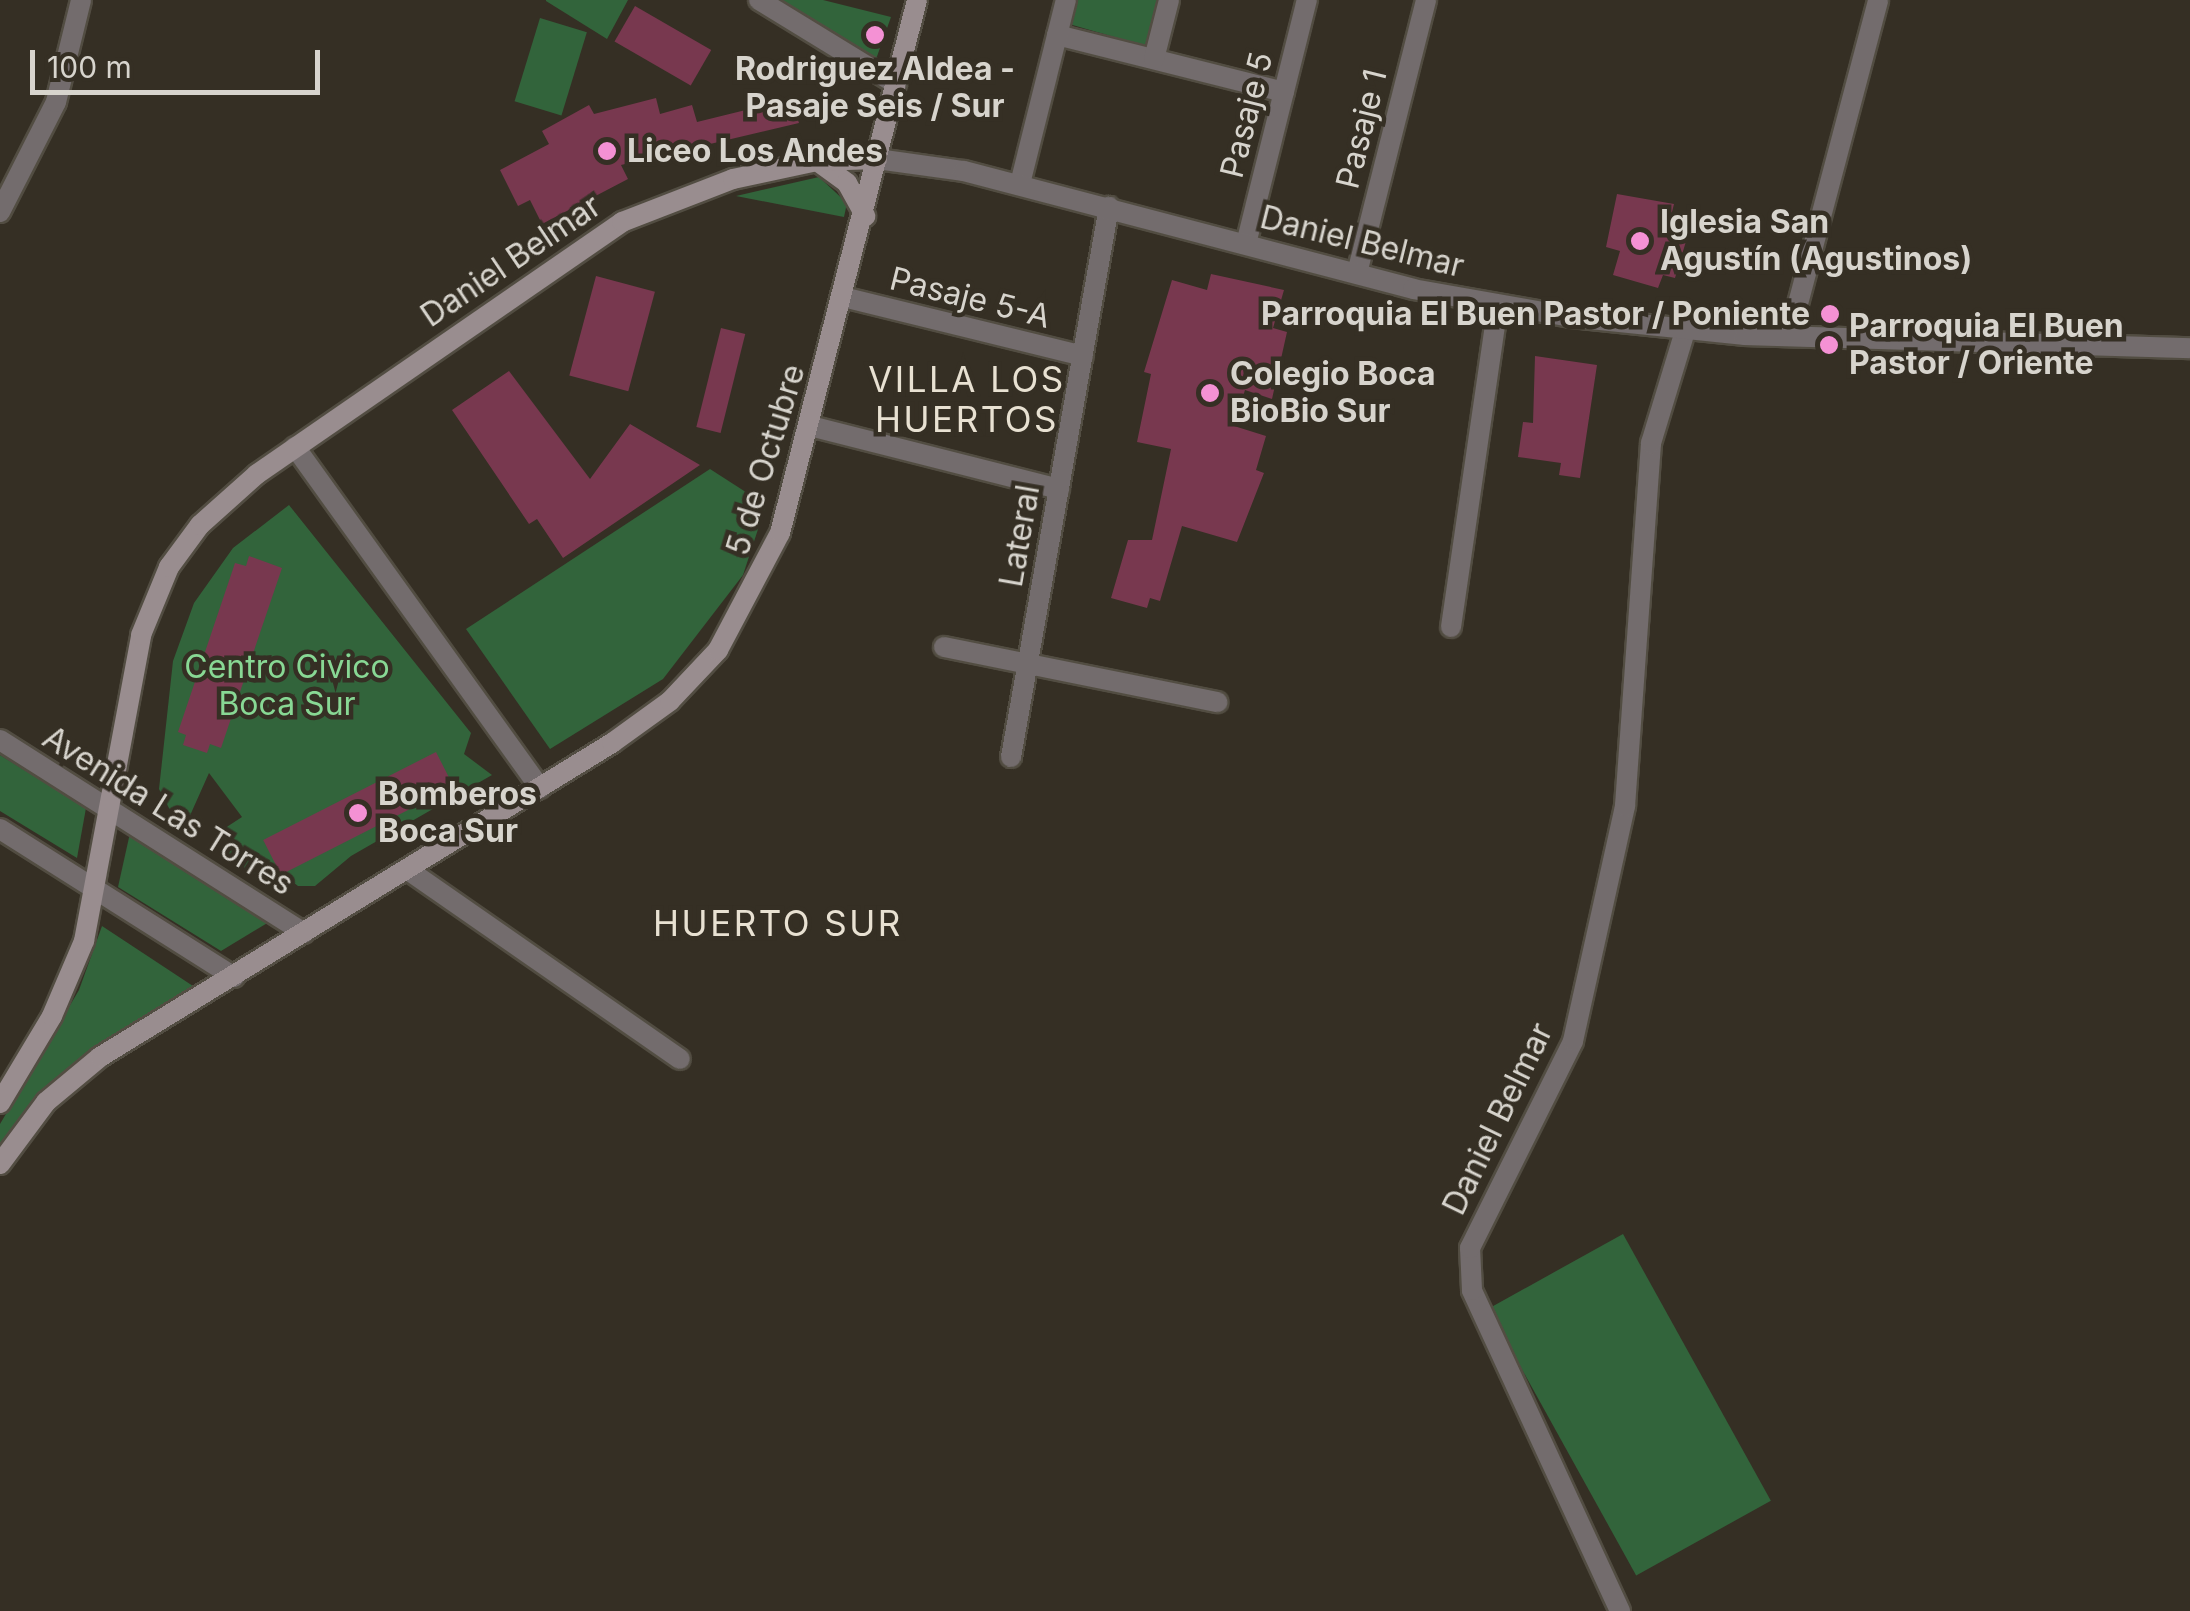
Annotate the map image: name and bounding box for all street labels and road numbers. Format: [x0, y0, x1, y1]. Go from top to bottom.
street label: Pasaje 5 [1213, 48, 1281, 182]
street label: Pasaje 1 [1329, 65, 1395, 193]
street label: Daniel Belmar [414, 187, 608, 335]
street label: Daniel Belmar [1256, 198, 1468, 286]
street label: Pasaje 5-A [886, 260, 1054, 336]
street label: 5 de Octubre [719, 360, 813, 560]
street label: Lateral [992, 482, 1048, 590]
street label: Avenida Las Torres [36, 718, 300, 904]
street label: Daniel Belmar [1435, 1017, 1561, 1221]

